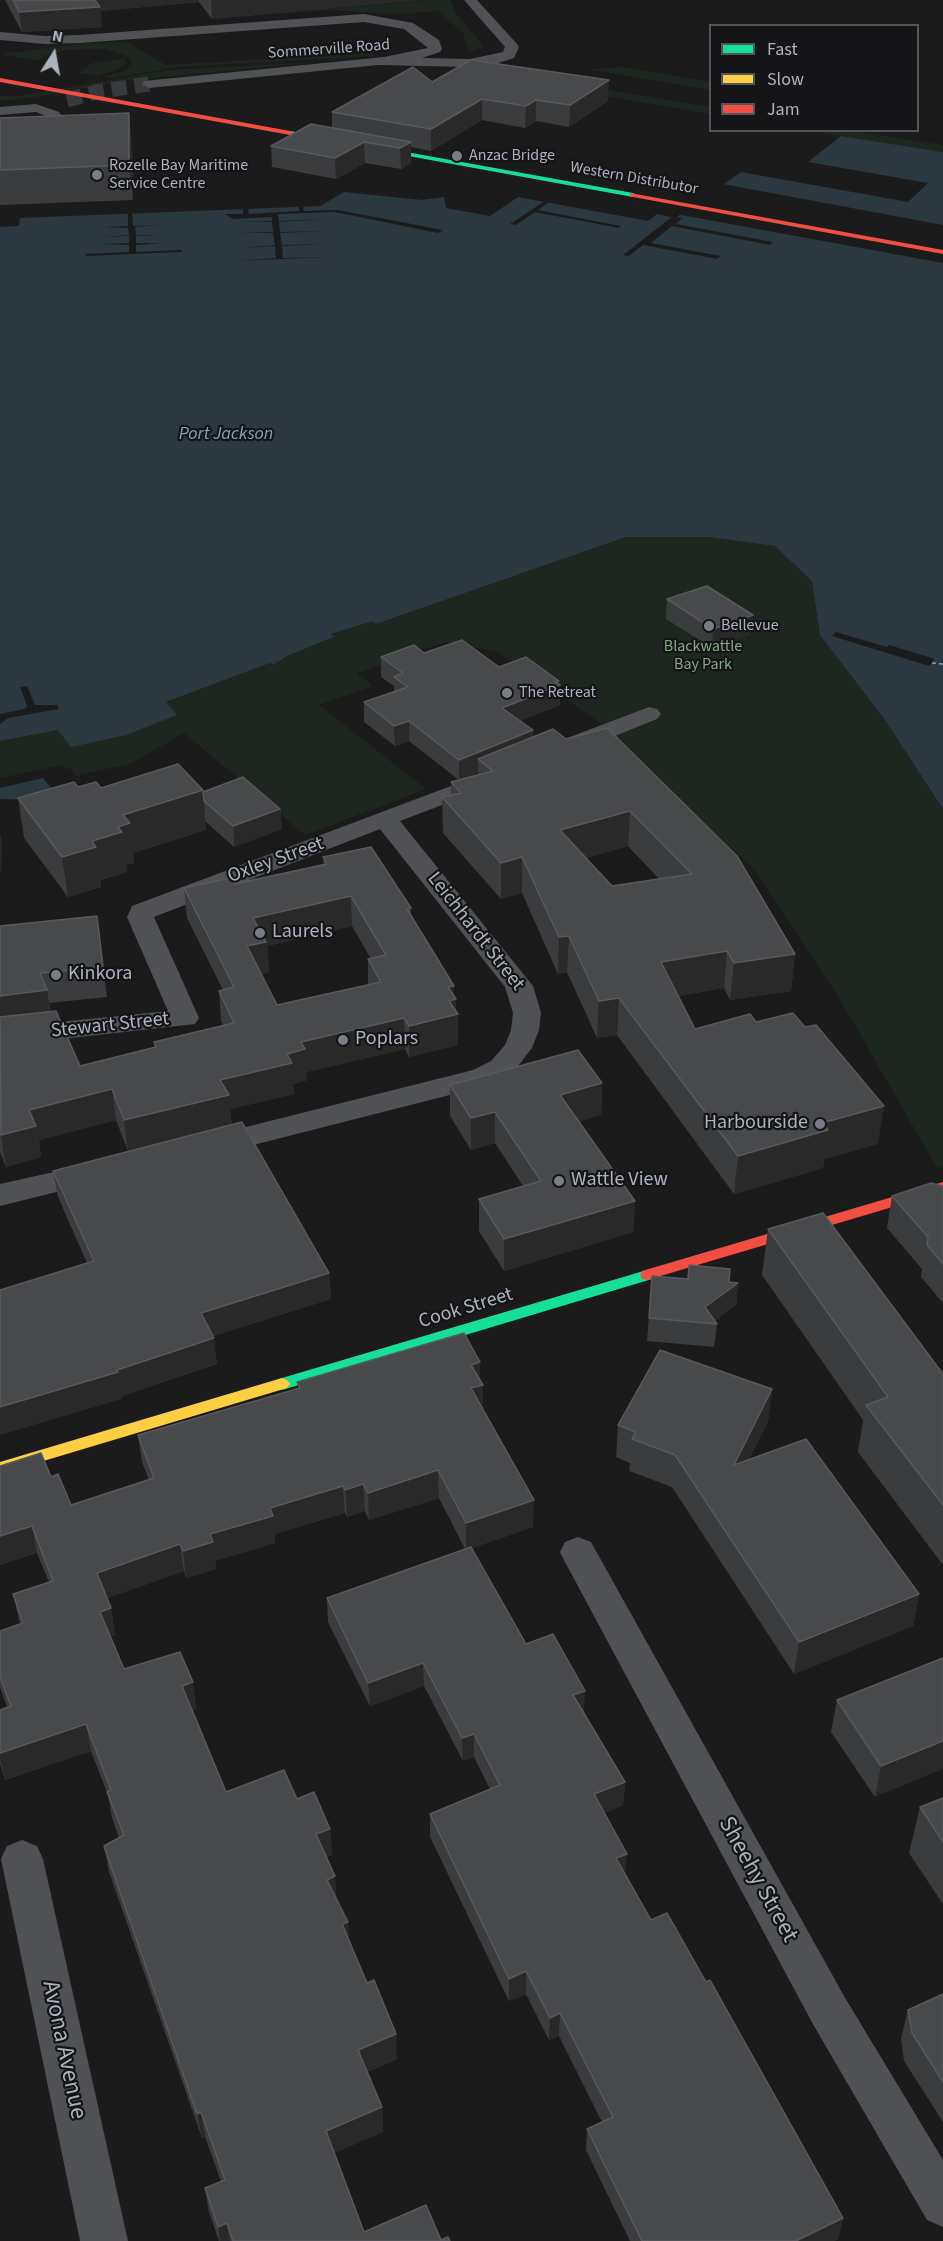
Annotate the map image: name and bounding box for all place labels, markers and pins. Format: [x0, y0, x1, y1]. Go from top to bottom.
place label: Anzac Bridge [469, 146, 555, 166]
marker: Anzac Bridge [450, 149, 464, 163]
place label: Rozelle Bay Maritime Service Centre [109, 156, 248, 194]
marker: Rozelle Bay Maritime Service Centre [90, 168, 104, 182]
place label: Bellevue [721, 616, 779, 636]
marker: Bellevue [702, 619, 716, 633]
place label: The Retreat [519, 683, 596, 703]
marker: The Retreat [500, 686, 514, 700]
place label: Laurels [272, 921, 333, 945]
marker: Laurels [253, 926, 267, 940]
place label: Kinkora [68, 963, 132, 987]
marker: Kinkora [49, 968, 63, 982]
place label: Poplars [355, 1028, 418, 1052]
marker: Poplars [336, 1033, 350, 1047]
place label: Harbourside [704, 1112, 808, 1136]
marker: Harbourside [813, 1117, 827, 1131]
place label: Wattle View [571, 1169, 668, 1193]
marker: Wattle View [552, 1174, 566, 1188]

